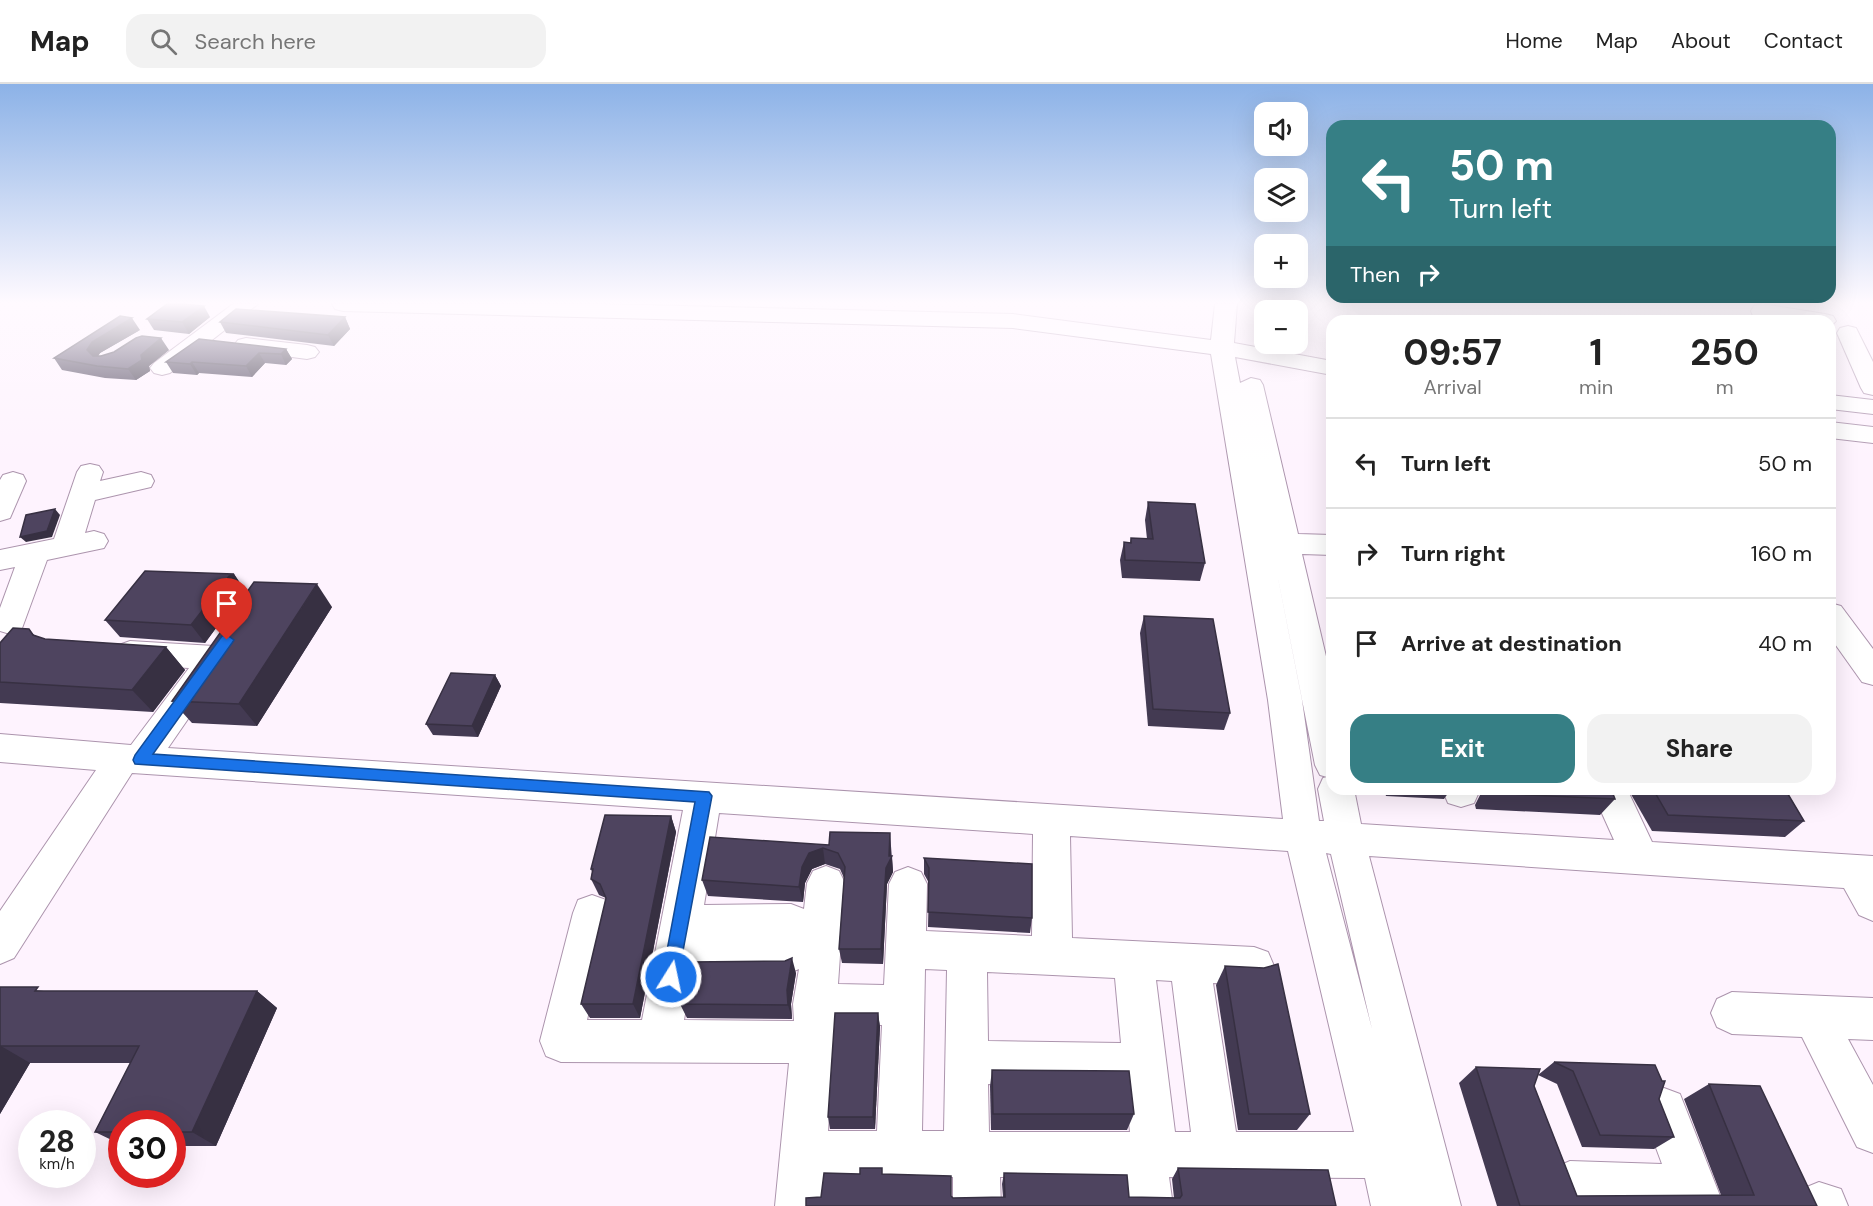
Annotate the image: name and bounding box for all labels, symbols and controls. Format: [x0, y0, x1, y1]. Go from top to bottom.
search box [126, 14, 546, 68]
text: Map [30, 23, 90, 60]
icon: search [147, 25, 180, 58]
text: Search here [195, 27, 316, 56]
text: Home [1505, 27, 1563, 55]
text: Map [1596, 27, 1638, 55]
text: About [1671, 27, 1731, 55]
text: Contact [1764, 27, 1843, 55]
map controls [1254, 102, 1308, 354]
button: sound [1254, 102, 1308, 156]
text: 50 m [1449, 138, 1554, 193]
icon: left [1350, 144, 1428, 222]
button: layers [1254, 168, 1308, 222]
text: Turn left [1449, 191, 1552, 226]
button: + [1254, 234, 1308, 288]
icon: right [1412, 258, 1445, 291]
text: Then [1350, 260, 1400, 289]
button: − [1254, 300, 1308, 354]
text: 09:57 [1403, 329, 1502, 376]
text: 1 [1590, 329, 1603, 376]
text: 250 [1690, 329, 1759, 376]
text: Arrival [1423, 374, 1482, 400]
text: min [1579, 374, 1613, 400]
text: m [1716, 374, 1733, 400]
icon: left [1350, 447, 1383, 480]
text: Turn left [1401, 449, 1491, 478]
text: 50 m [1758, 449, 1812, 478]
icon: right [1350, 537, 1383, 570]
text: Turn right [1401, 539, 1506, 568]
text: 160 m [1751, 539, 1812, 568]
pin [201, 578, 252, 640]
icon: arrive [210, 587, 243, 620]
icon: arrive [1350, 627, 1383, 660]
text: Arrive at destination [1401, 629, 1622, 658]
text: 40 m [1758, 629, 1812, 658]
button: Exit [1350, 714, 1575, 783]
button: Share [1587, 714, 1812, 783]
position arrow [639, 945, 703, 1009]
speed limit sign: 30 [108, 1110, 186, 1188]
text: 28 [39, 1122, 75, 1161]
text: km/h [39, 1154, 75, 1174]

